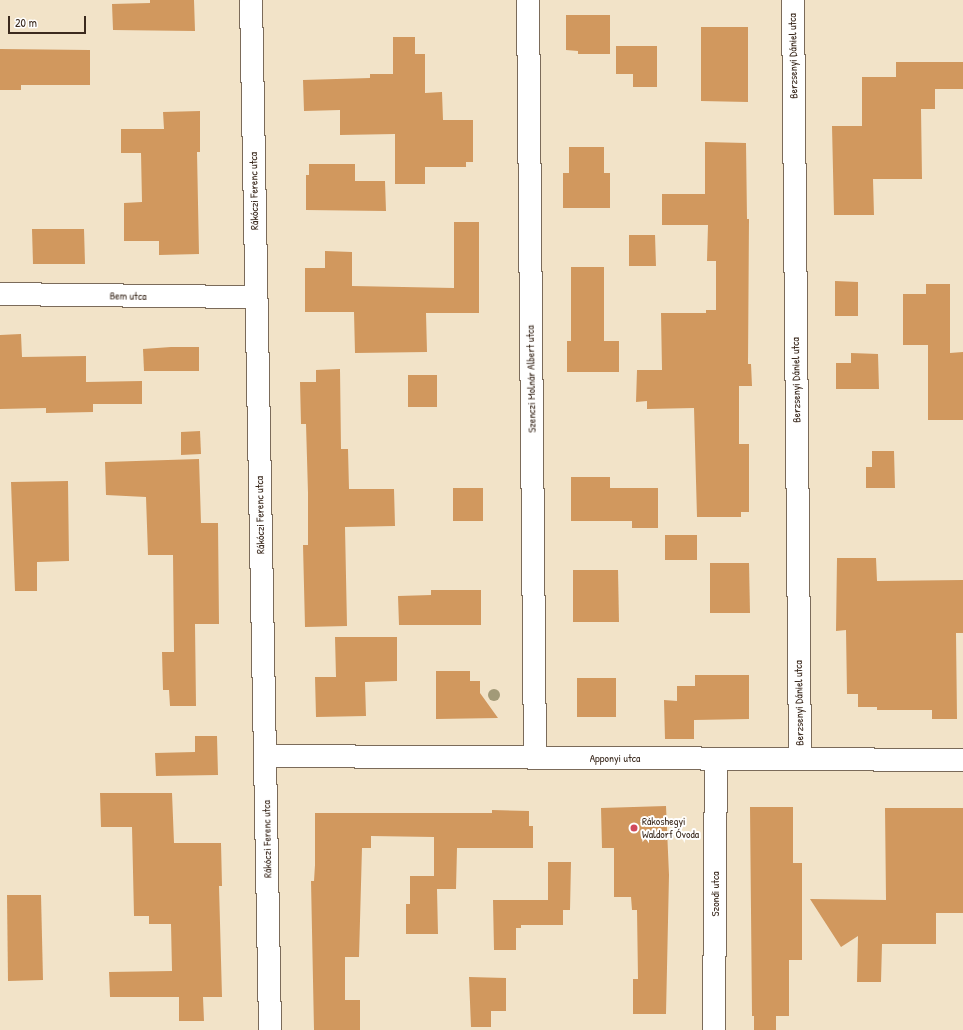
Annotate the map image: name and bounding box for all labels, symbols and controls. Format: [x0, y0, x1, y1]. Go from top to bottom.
scale bar [10, 8, 88, 34]
street label: Berzsenyi Dániel utca [786, 13, 800, 99]
text: 20 m [15, 14, 37, 31]
street label: Rákóczi Ferenc utca [247, 152, 261, 230]
street label: Bem utca [110, 289, 146, 303]
street label: Szenczi Molnár Albert utca [523, 325, 539, 433]
street label: Berzsenyi Dániel utca [789, 337, 803, 423]
street label: Rákóczi Ferenc utca [253, 476, 267, 554]
street label: Berzsenyi Dániel utca [792, 660, 806, 746]
street label: Apponyi utca [590, 751, 640, 765]
street label: Rákóczi Ferenc utca [260, 800, 274, 878]
place label: Rákoshegyi Waldorf Óvoda [642, 815, 699, 841]
marker: Rákoshegyi Waldorf Óvoda [629, 823, 639, 833]
street label: Szondi utca [708, 871, 722, 917]

